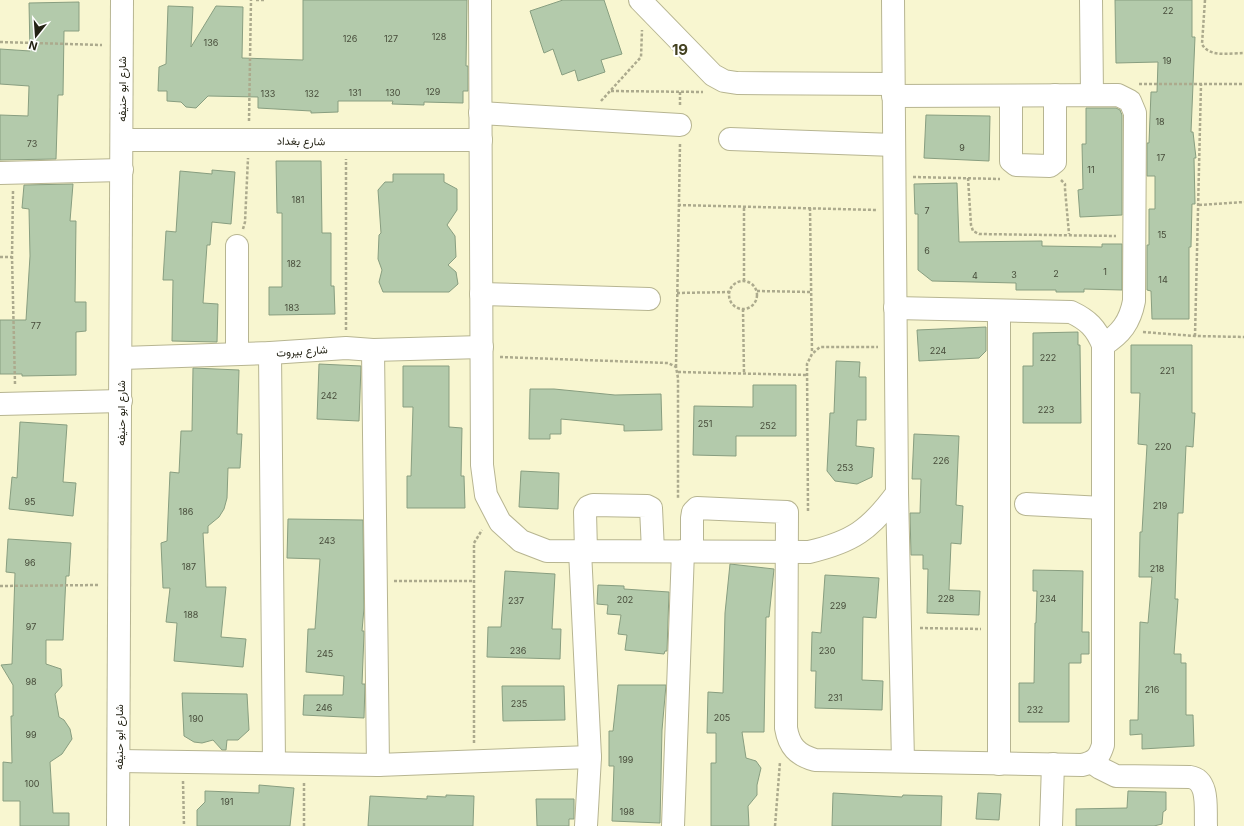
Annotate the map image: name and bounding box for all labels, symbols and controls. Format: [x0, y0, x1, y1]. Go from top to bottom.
house number: 22 [1163, 5, 1173, 16]
north arrow [16, 16, 56, 56]
house number: 128 [432, 31, 447, 42]
house number: 126 [343, 33, 358, 44]
house number: 127 [384, 33, 398, 44]
house number: 136 [204, 37, 219, 48]
text: N [27, 38, 39, 53]
district label: 19 [672, 40, 688, 59]
house number: 19 [1162, 55, 1172, 66]
street label: شارع ابو حنيفه [115, 56, 130, 122]
house number: 129 [426, 86, 441, 97]
house number: 131 [349, 87, 361, 98]
house number: 130 [386, 87, 401, 98]
house number: 133 [261, 88, 276, 99]
house number: 132 [305, 88, 319, 99]
house number: 18 [1155, 116, 1165, 127]
street label: شارع بغداد [277, 134, 326, 149]
house number: 73 [27, 138, 38, 149]
house number: 9 [959, 142, 965, 153]
house number: 17 [1157, 152, 1165, 163]
house number: 11 [1087, 164, 1095, 175]
house number: 181 [292, 194, 304, 205]
house number: 7 [924, 205, 930, 216]
house number: 15 [1157, 229, 1167, 240]
house number: 6 [924, 245, 930, 256]
house number: 182 [287, 258, 301, 269]
house number: 1 [1103, 266, 1107, 277]
house number: 2 [1053, 268, 1059, 279]
house number: 3 [1011, 269, 1017, 280]
house number: 4 [972, 270, 978, 281]
house number: 14 [1158, 274, 1168, 285]
house number: 183 [285, 302, 300, 313]
house number: 77 [31, 320, 41, 331]
street label: شارع بيروت [276, 342, 329, 361]
house number: 224 [930, 345, 947, 356]
house number: 222 [1040, 352, 1056, 363]
house number: 221 [1160, 365, 1174, 376]
street label: شارع ابو حنيفه [114, 380, 129, 446]
house number: 242 [321, 390, 337, 401]
house number: 223 [1038, 404, 1055, 415]
house number: 251 [698, 418, 712, 429]
house number: 252 [760, 420, 776, 431]
house number: 220 [1155, 441, 1172, 452]
house number: 226 [933, 455, 950, 466]
house number: 253 [837, 462, 854, 473]
house number: 95 [24, 496, 36, 507]
house number: 219 [1153, 500, 1168, 511]
house number: 186 [179, 506, 194, 517]
house number: 243 [319, 535, 336, 546]
house number: 96 [24, 557, 36, 568]
house number: 187 [182, 561, 196, 572]
house number: 218 [1150, 563, 1165, 574]
house number: 228 [938, 593, 955, 604]
house number: 234 [1040, 593, 1057, 604]
house number: 202 [617, 594, 633, 605]
house number: 237 [508, 595, 524, 606]
house number: 229 [830, 600, 847, 611]
house number: 188 [184, 609, 199, 620]
house number: 97 [26, 621, 36, 632]
house number: 236 [510, 645, 527, 656]
house number: 230 [819, 645, 836, 656]
house number: 245 [317, 648, 333, 659]
house number: 98 [25, 676, 37, 687]
house number: 216 [1145, 684, 1160, 695]
house number: 231 [828, 692, 842, 703]
house number: 235 [511, 698, 527, 709]
house number: 246 [316, 702, 333, 713]
street label: شارع ابو حنيفه [112, 704, 127, 770]
house number: 232 [1027, 704, 1043, 715]
house number: 205 [714, 712, 730, 723]
house number: 190 [189, 713, 204, 724]
house number: 99 [25, 729, 37, 740]
house number: 199 [619, 754, 634, 765]
house number: 100 [24, 778, 40, 789]
house number: 191 [221, 796, 233, 807]
house number: 198 [620, 806, 635, 817]

